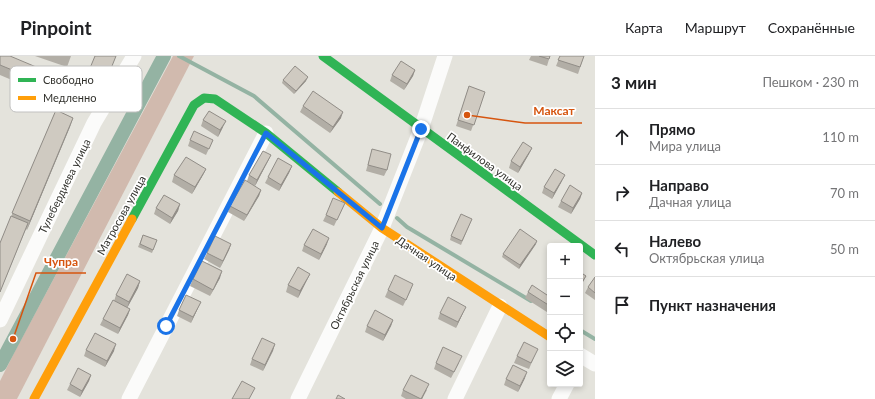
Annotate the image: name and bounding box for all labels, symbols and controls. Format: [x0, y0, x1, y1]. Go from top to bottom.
text: Pinpoint [20, 16, 91, 39]
text: Карта [625, 19, 663, 36]
text: Маршрут [685, 19, 746, 36]
text: Сохранённые [768, 19, 855, 36]
legend [10, 66, 142, 112]
text: 3 мин [611, 72, 657, 93]
text: Свободно [43, 73, 94, 86]
text: Пешком · 230 m [762, 74, 859, 90]
text: Медленно [43, 91, 96, 104]
callout: Максат [525, 99, 582, 123]
text: Максат [533, 103, 576, 118]
route end [412, 120, 430, 138]
text: Прямо [649, 120, 695, 138]
icon: ahead [611, 126, 633, 148]
street label: Панфилова улица [445, 129, 525, 193]
text: 110 m [822, 129, 859, 145]
street label: Тулебердиева улица [35, 136, 93, 236]
text: Мира улица [649, 138, 721, 154]
street label: Матросова улица [94, 173, 148, 257]
text: Направо [649, 176, 709, 194]
icon: right [611, 182, 633, 204]
text: 70 m [830, 185, 859, 201]
text: Дачная улица [649, 194, 731, 210]
text: Налево [649, 232, 701, 250]
street label: Дачная улица [394, 233, 460, 283]
street label: Октябрьская улица [327, 238, 381, 332]
icon: left [611, 238, 633, 260]
text: 50 m [830, 241, 859, 257]
map controls [547, 243, 583, 387]
button: + [547, 243, 583, 279]
callout: Чупра [36, 249, 86, 273]
text: Октябрьская улица [649, 250, 764, 266]
text: Чупра [44, 254, 78, 269]
button: − [547, 279, 583, 315]
icon: arrive [611, 294, 633, 316]
text: Пункт назначения [649, 296, 776, 314]
button: locate [547, 315, 583, 351]
route start [157, 317, 175, 335]
button: layers [547, 351, 583, 387]

